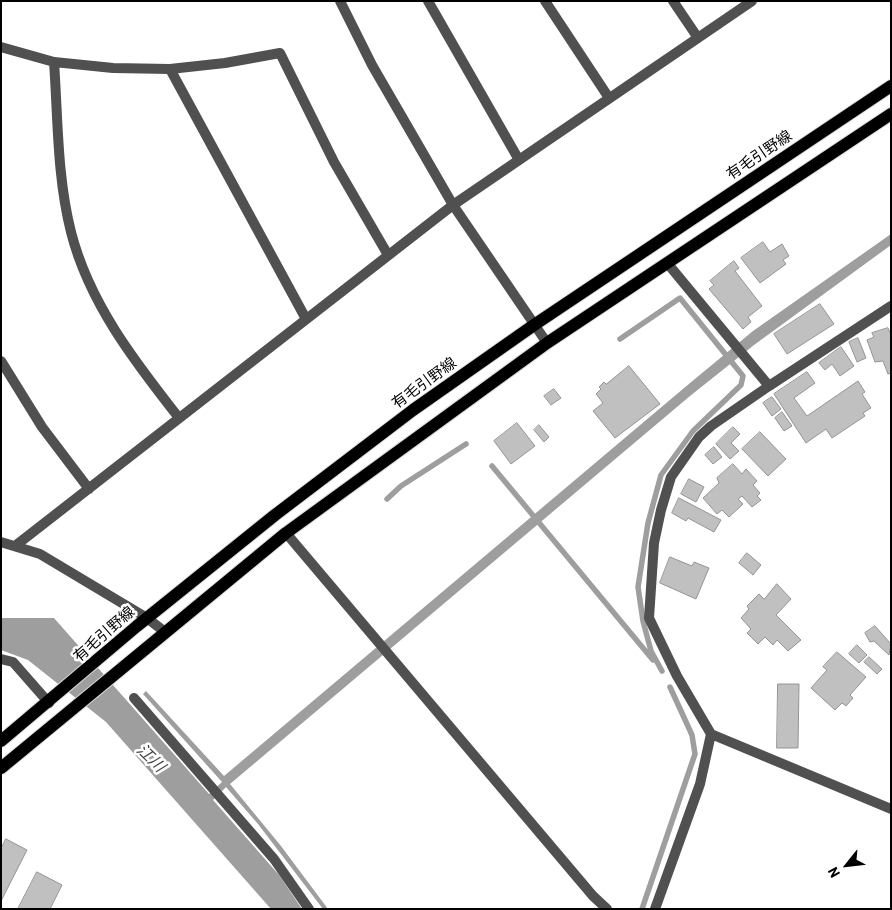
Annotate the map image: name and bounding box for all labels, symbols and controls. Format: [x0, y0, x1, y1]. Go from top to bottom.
street label: 有毛引野線 [723, 127, 795, 183]
street label: 有毛引野線 [388, 354, 460, 412]
street label: 有毛引野線 [70, 603, 138, 665]
water label: 江川 [133, 740, 169, 776]
north arrow [822, 840, 872, 890]
text: N [824, 864, 843, 881]

